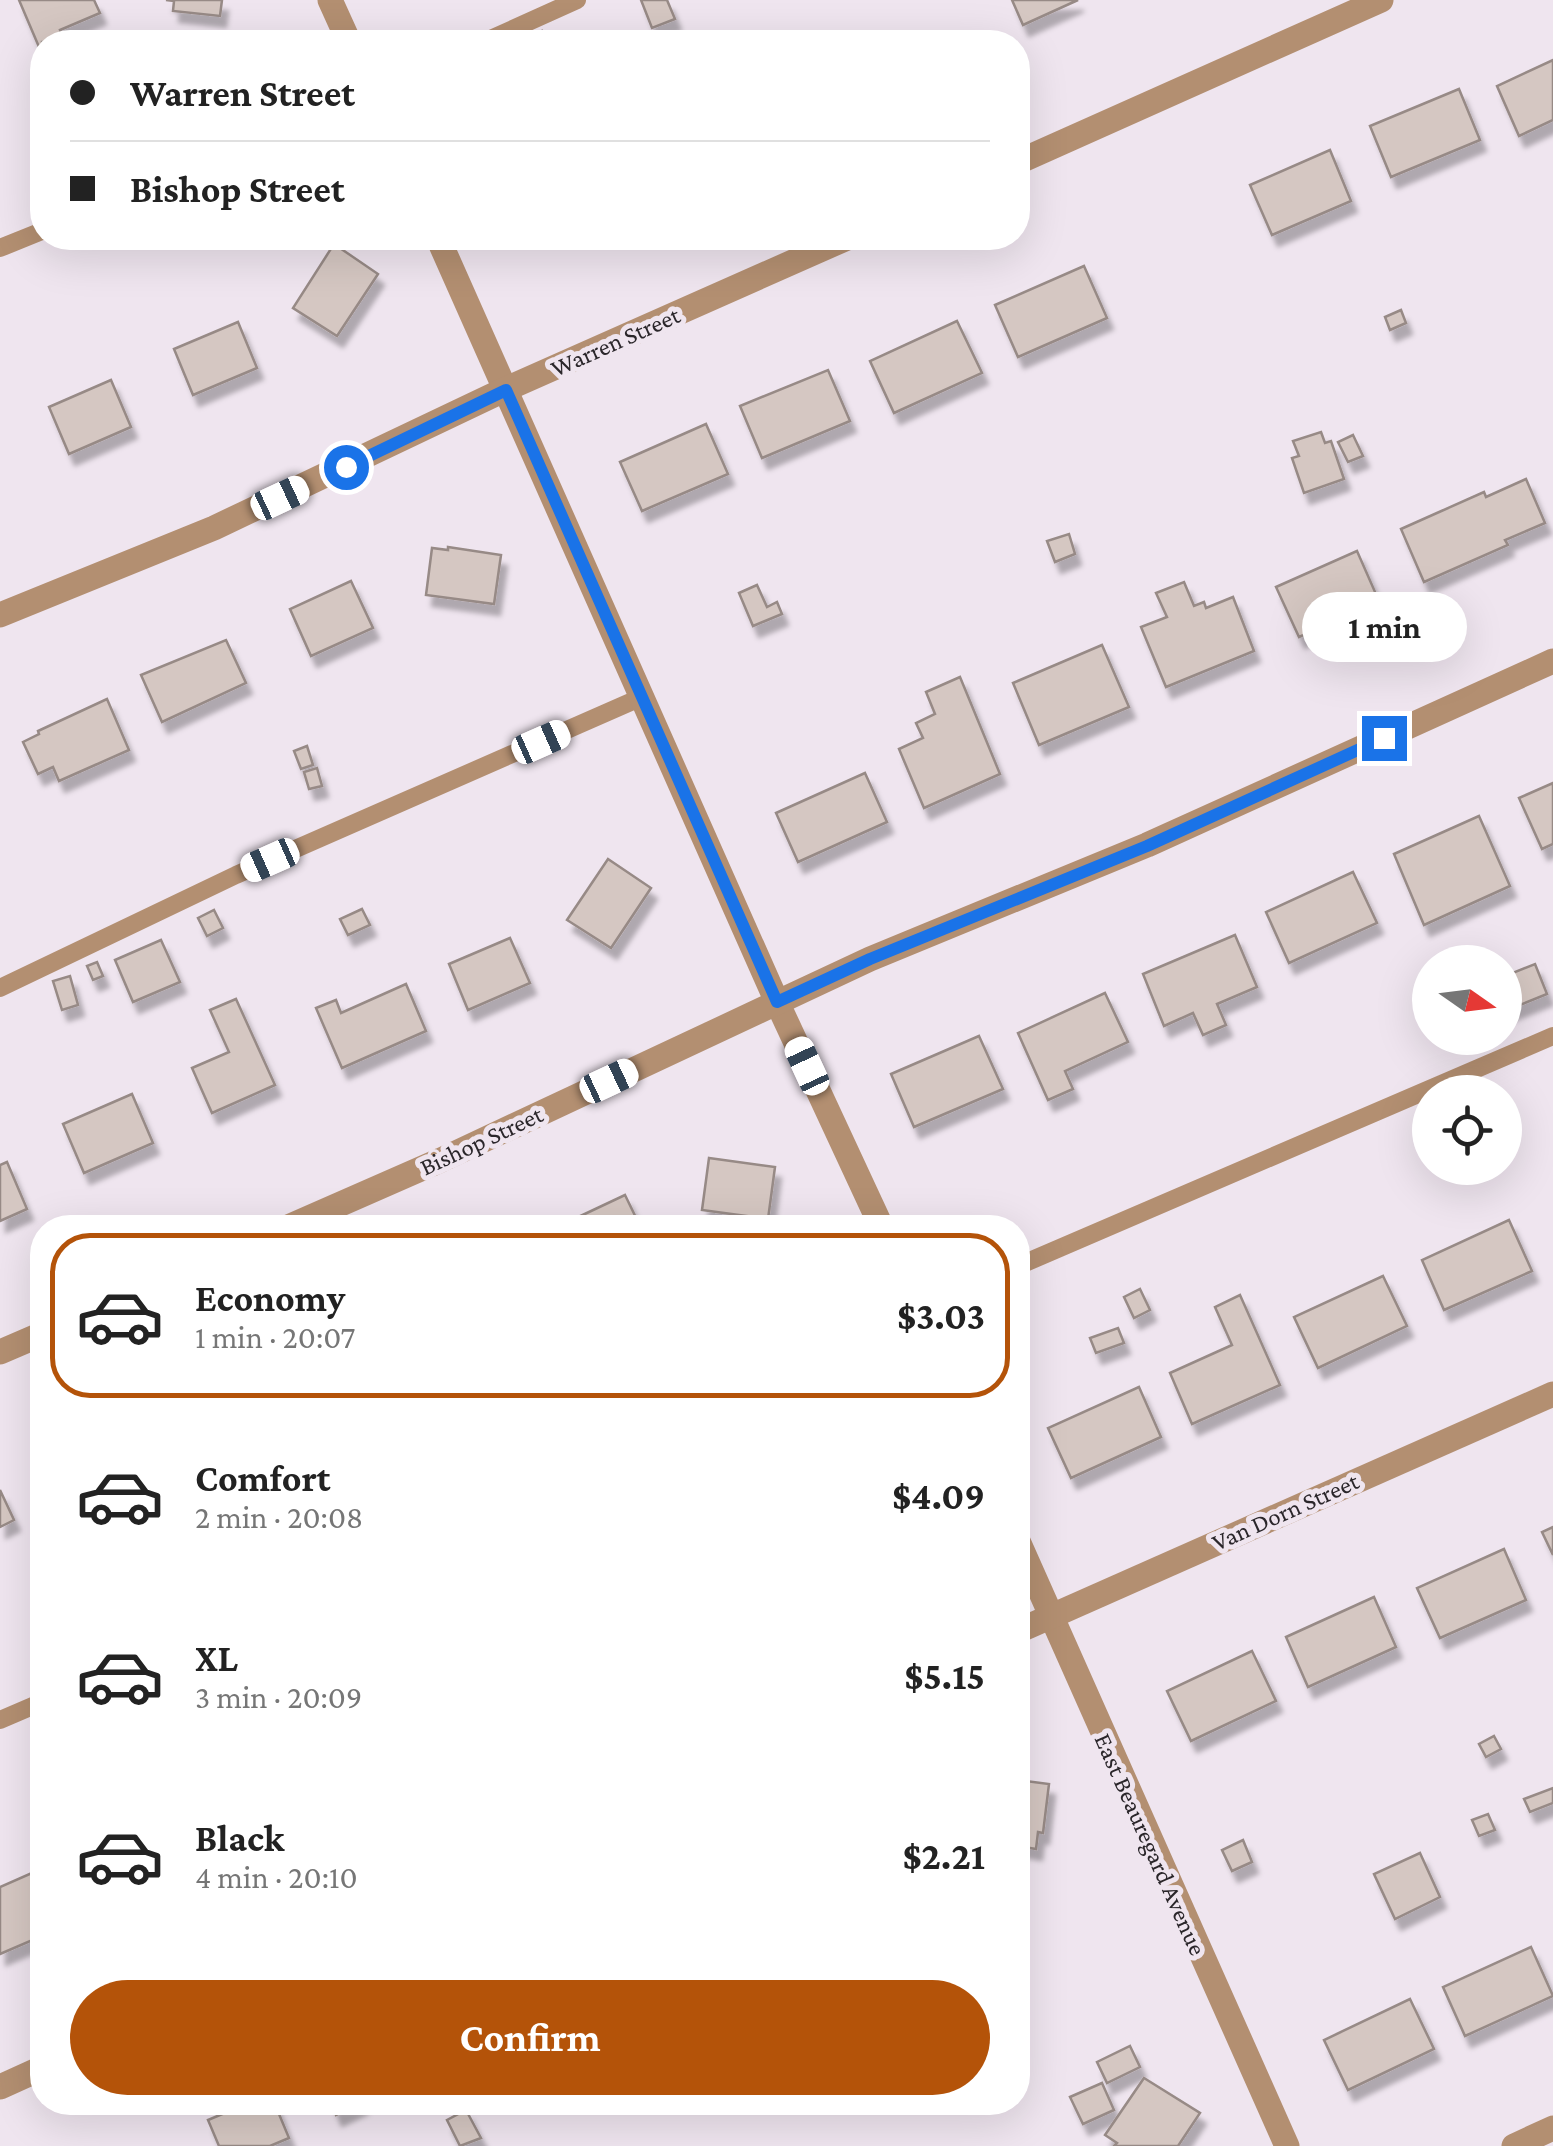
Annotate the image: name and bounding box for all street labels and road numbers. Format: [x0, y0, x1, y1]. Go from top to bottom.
street label: Warren Street [547, 301, 685, 382]
street label: Bishop Street [416, 1100, 548, 1182]
street label: Van Dorn Street [1208, 1467, 1363, 1556]
street label: East Beauregard Avenue [1088, 1729, 1212, 1960]

